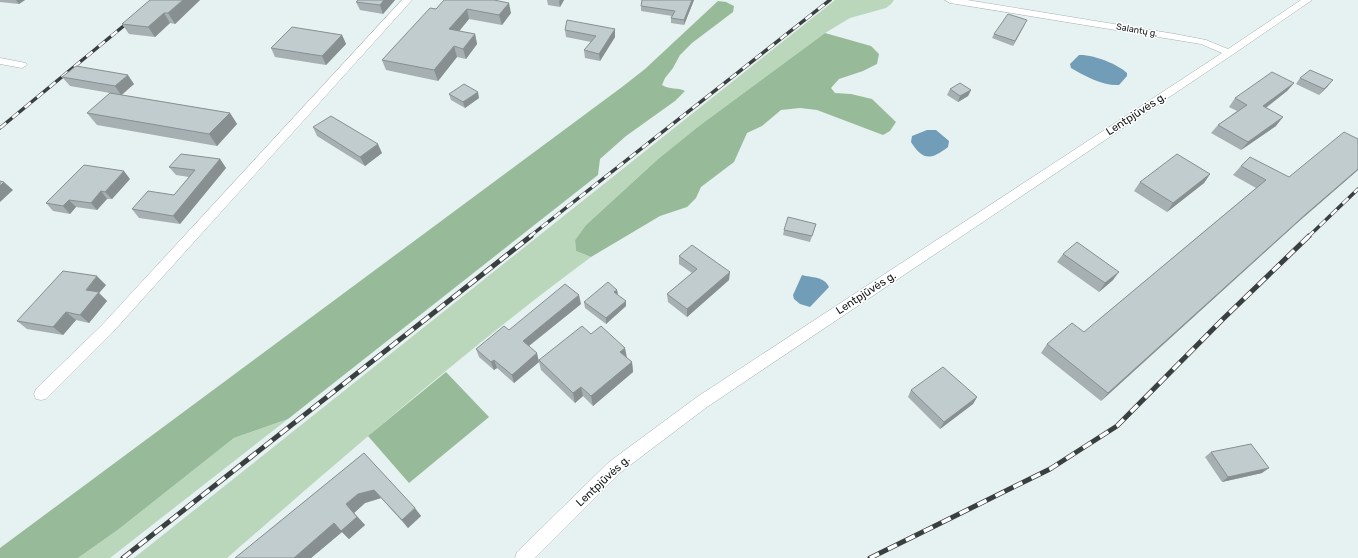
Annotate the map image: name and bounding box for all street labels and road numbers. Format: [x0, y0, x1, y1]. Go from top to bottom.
street label: Salantų g. [1115, 21, 1159, 39]
street label: Lentpjūvės g. [1104, 90, 1169, 138]
street label: Lentpjūvės g. [834, 269, 899, 317]
street label: Lentpjūvės g. [573, 453, 633, 509]

